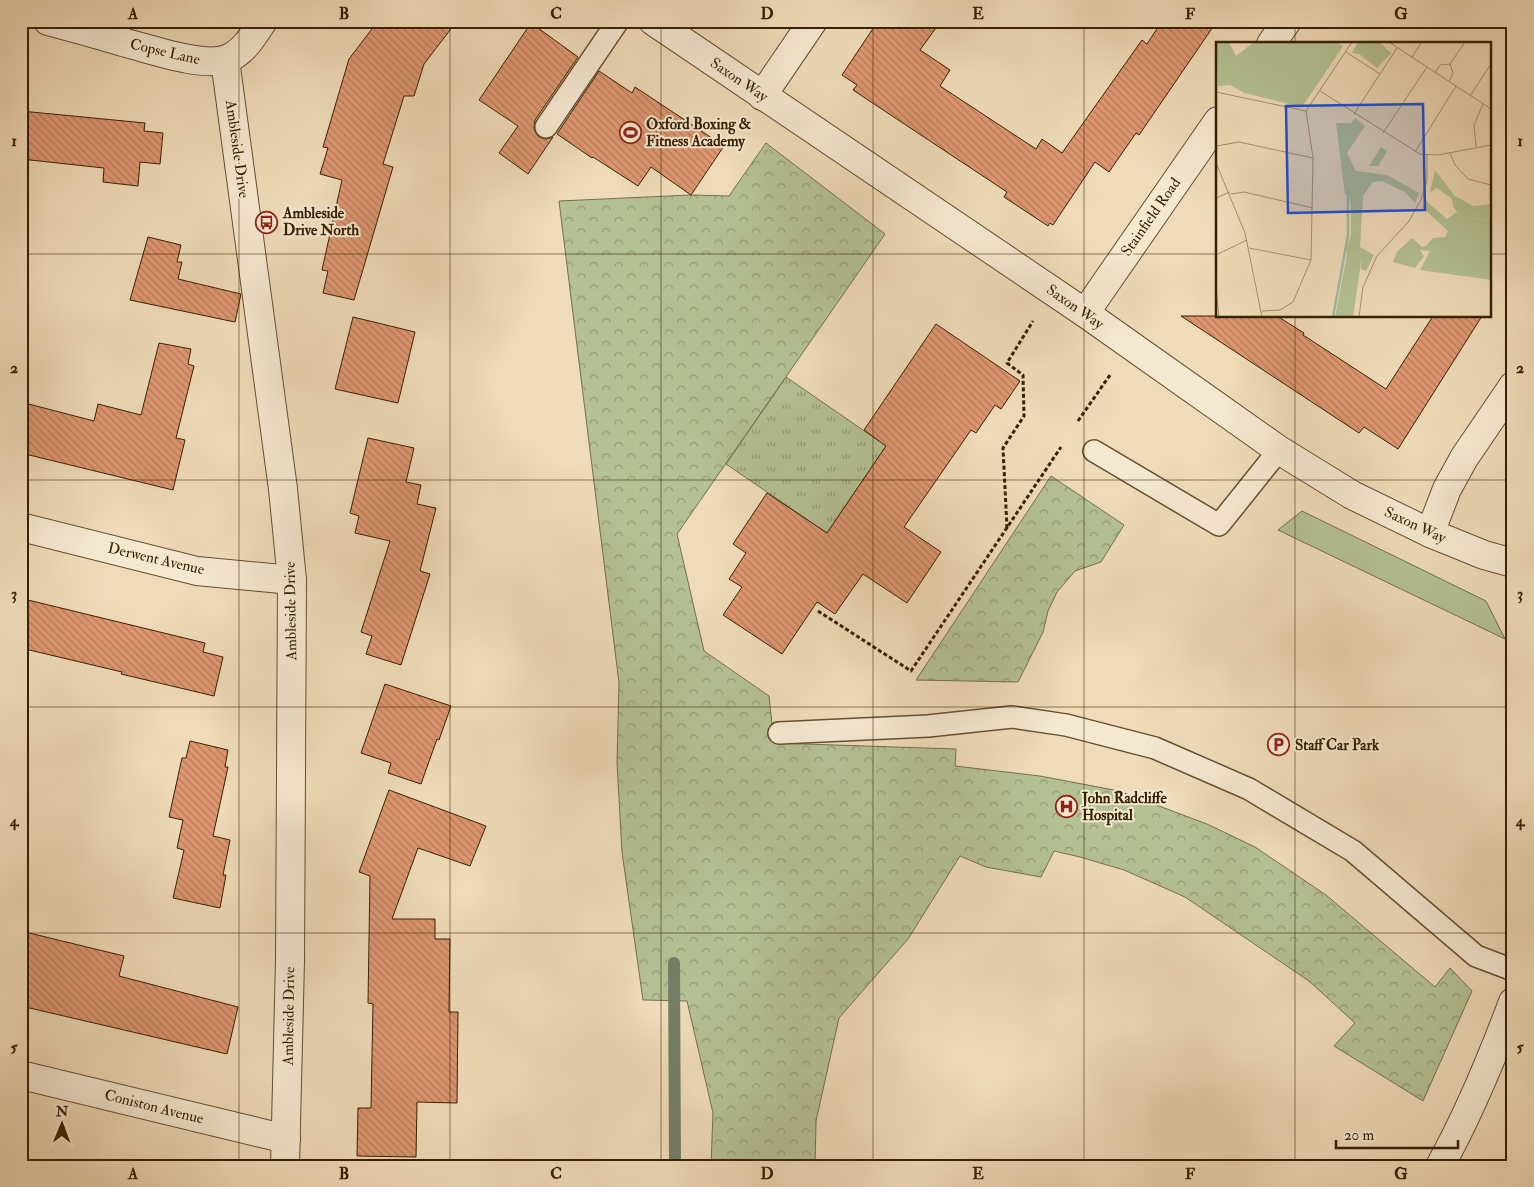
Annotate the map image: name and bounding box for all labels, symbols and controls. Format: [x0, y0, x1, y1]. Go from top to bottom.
text: A [127, 4, 139, 24]
text: B [339, 4, 349, 24]
text: C [550, 4, 562, 24]
text: D [760, 4, 774, 24]
text: E [972, 4, 984, 24]
text: F [1185, 4, 1195, 24]
text: G [1394, 4, 1408, 24]
street label: Copse Lane [128, 35, 202, 70]
inset map [1216, 42, 1492, 318]
street label: Saxon Way [706, 54, 772, 106]
street label: Ambleside Drive [221, 98, 253, 199]
place label: Oxford Boxing & Fitness Academy [646, 115, 752, 152]
sports icon: Oxford Boxing & Fitness Academy [618, 121, 642, 145]
text: 1 [11, 131, 17, 151]
text: 1 [1517, 131, 1523, 151]
street label: Stainfield Road [1117, 174, 1185, 260]
place label: Ambleside Drive North [282, 204, 359, 240]
bus stop icon: Ambleside Drive North [255, 210, 279, 234]
street label: Saxon Way [1043, 280, 1108, 334]
text: 2 [10, 358, 18, 378]
text: 2 [1516, 358, 1524, 378]
street label: Saxon Way [1381, 503, 1449, 548]
street label: Derwent Avenue [106, 539, 206, 579]
street label: Ambleside Drive [281, 562, 301, 661]
text: 3 [11, 584, 17, 604]
text: 3 [1517, 584, 1523, 604]
parking icon: Staff Car Park [1267, 733, 1291, 757]
place label: Staff Car Park [1295, 736, 1380, 755]
place label: John Radcliffe Hospital [1081, 789, 1167, 826]
hospital icon: John Radcliffe Hospital [1054, 795, 1078, 819]
text: 4 [9, 811, 20, 831]
text: 4 [1515, 811, 1526, 831]
street label: Ambleside Drive [279, 967, 299, 1066]
text: 5 [10, 1037, 18, 1057]
text: 5 [1516, 1037, 1524, 1057]
street label: Coniston Avenue [102, 1086, 206, 1128]
north arrow [38, 1100, 88, 1150]
text: N [55, 1103, 69, 1120]
scale bar [1336, 1117, 1459, 1149]
text: 20 m [1344, 1126, 1374, 1145]
text: A [127, 1164, 139, 1184]
text: B [339, 1164, 349, 1184]
text: C [550, 1164, 562, 1184]
text: D [760, 1164, 774, 1184]
text: E [972, 1164, 984, 1184]
text: F [1185, 1164, 1195, 1184]
text: G [1394, 1164, 1408, 1184]

